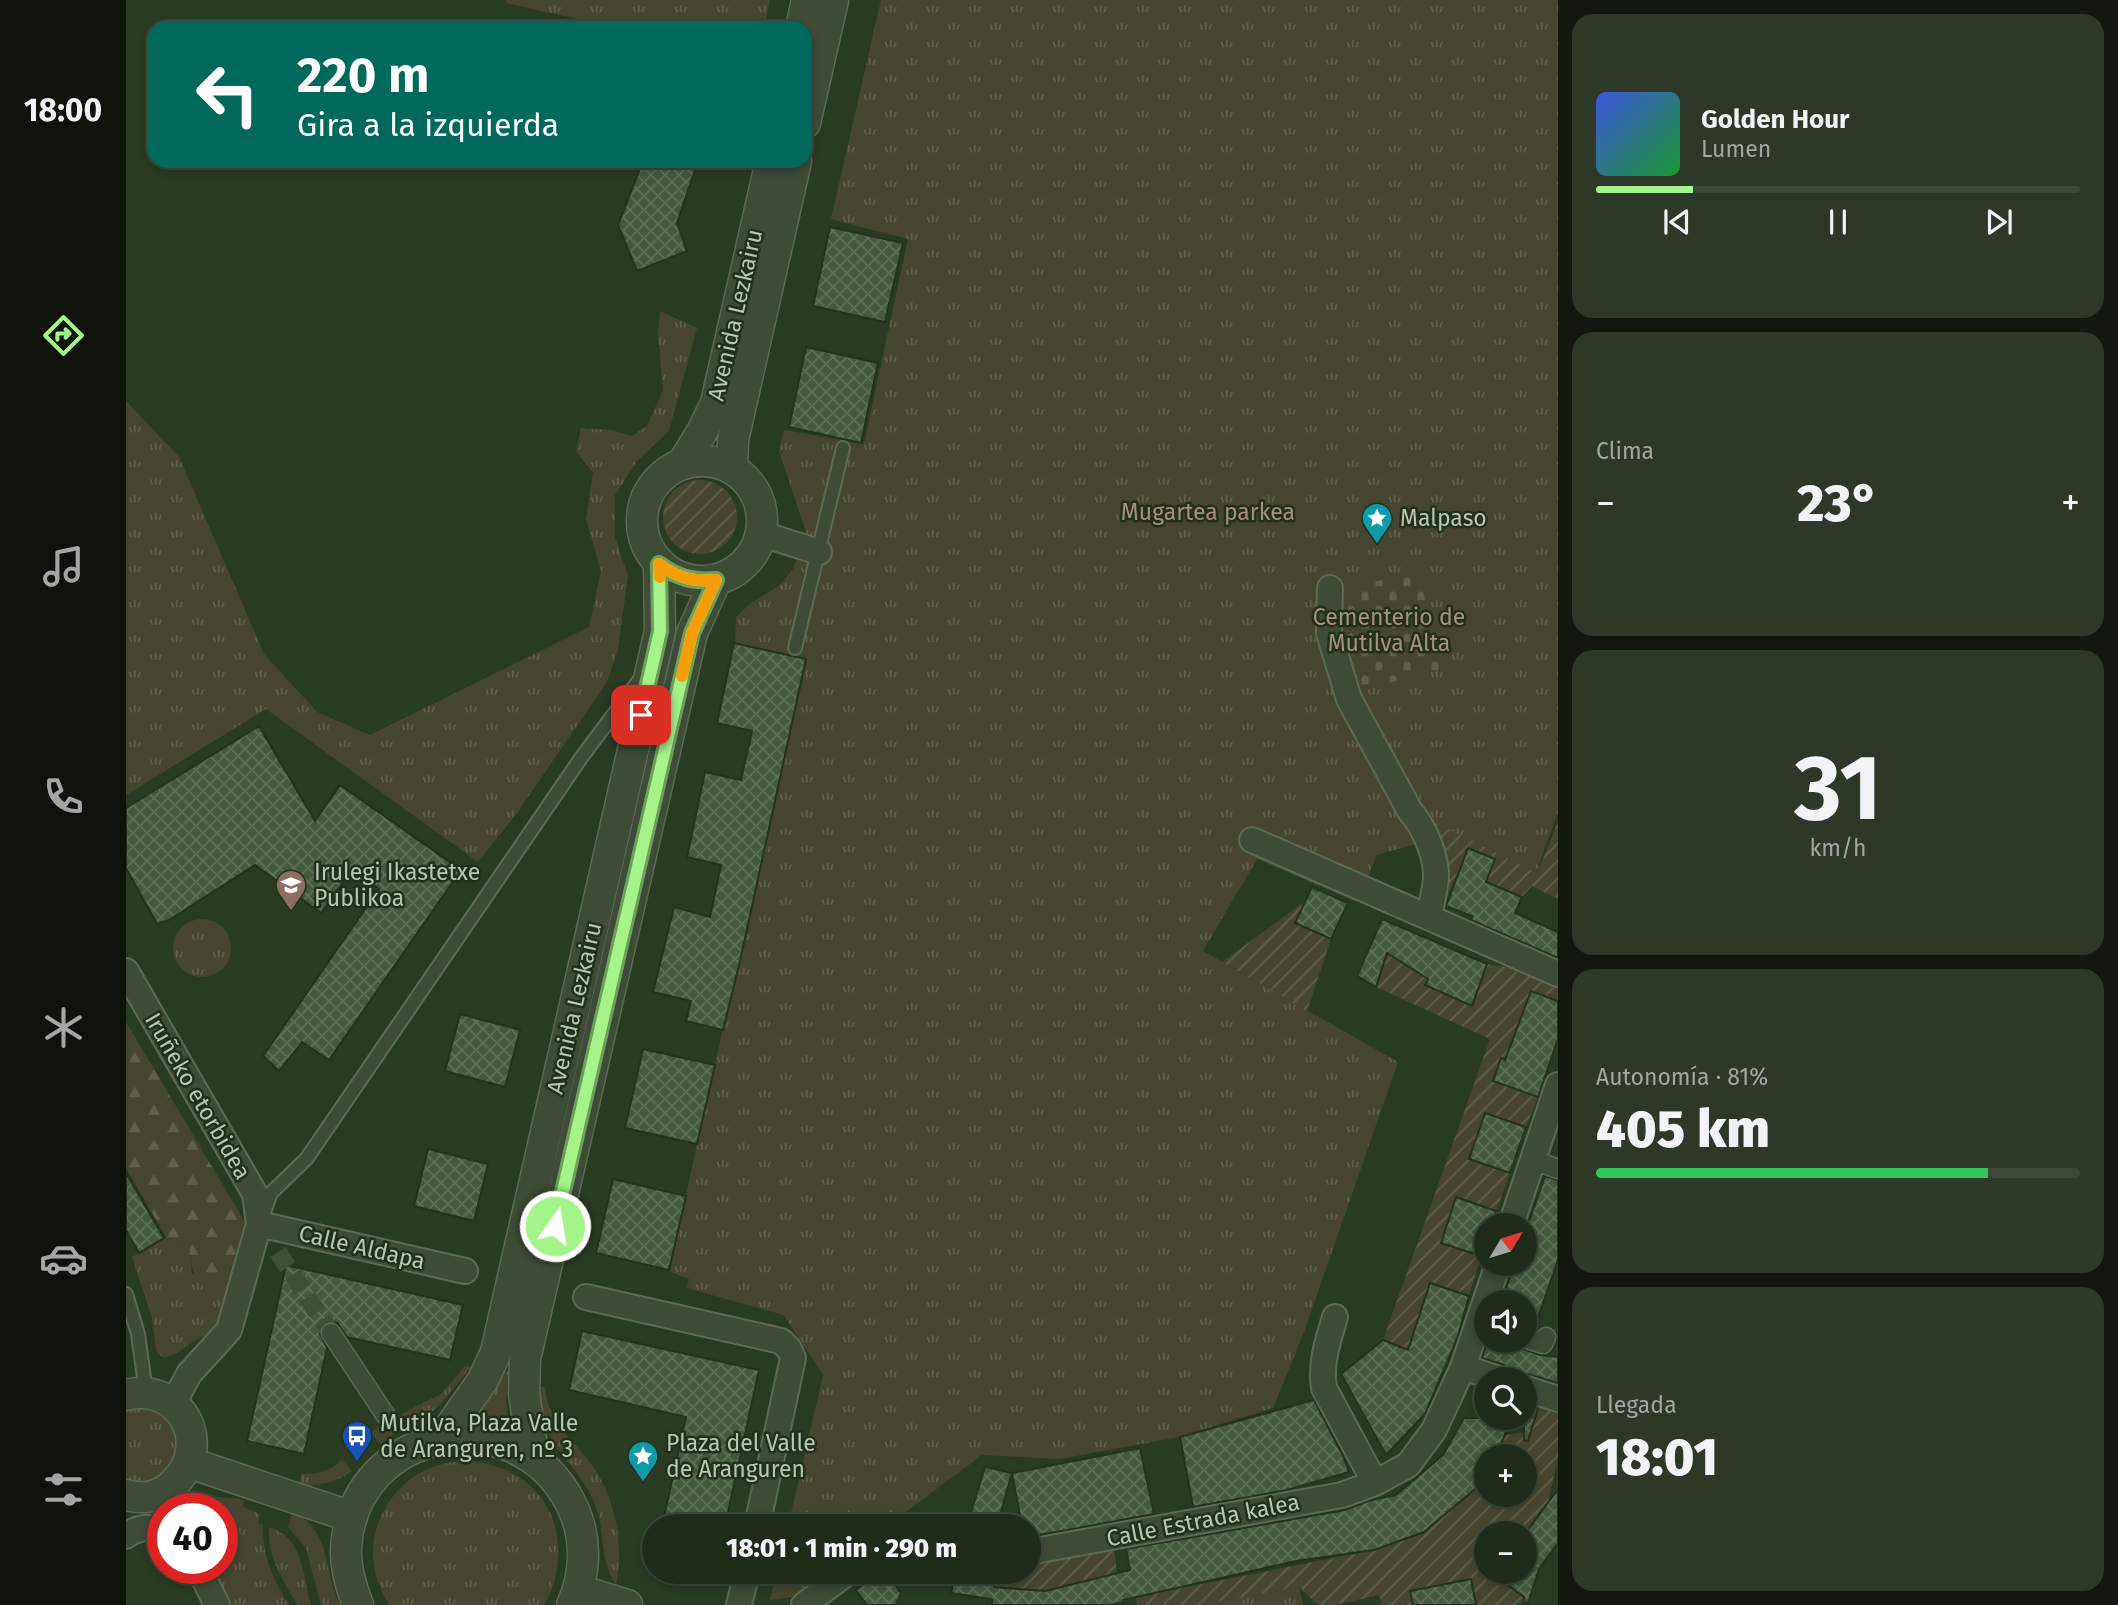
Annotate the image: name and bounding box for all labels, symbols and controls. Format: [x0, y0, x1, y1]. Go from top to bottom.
text: 220 m [297, 46, 429, 105]
icon: left [182, 49, 273, 140]
text: 18:00 [24, 91, 102, 129]
text: Golden Hour [1701, 104, 1849, 135]
text: Gira a la izquierda [297, 106, 559, 144]
text: Lumen [1701, 135, 1771, 163]
icon: previous [1658, 203, 1696, 241]
icon: pause [1819, 203, 1857, 241]
icon: next [1980, 203, 2018, 241]
street label: Avenida Lezkairu [702, 226, 768, 404]
icon: directions [39, 311, 88, 360]
text: Clima [1596, 437, 1654, 465]
text: 23° [1797, 472, 1879, 535]
text: − [1596, 480, 1615, 526]
text: + [2061, 480, 2080, 526]
park label: Mugartea parkea [1121, 498, 1295, 526]
place icon: Malpaso [1360, 501, 1394, 545]
place label: Malpaso [1400, 504, 1487, 532]
icon: music [39, 542, 88, 591]
park label: Cementerio de Mutilva Alta [1313, 603, 1465, 657]
pin [611, 685, 671, 745]
icon: arrive [622, 696, 660, 734]
text: 31 [1794, 734, 1882, 843]
icon: phone [39, 772, 88, 821]
text: km/h [1810, 834, 1866, 862]
place label: Irulegi Ikastetxe Publikoa [314, 858, 480, 912]
school or university icon: Irulegi Ikastetxe Publikoa [274, 868, 308, 912]
street label: Avenida Lezkairu [541, 919, 607, 1097]
icon: climate [39, 1003, 88, 1052]
street label: Iruñeko etorbidea [139, 1008, 257, 1184]
text: Autonomía · 81% [1596, 1063, 1768, 1091]
text: 405 km [1596, 1098, 1770, 1161]
position arrow [518, 1189, 592, 1263]
north arrow [1474, 1213, 1536, 1276]
map controls [1474, 1213, 1537, 1584]
street label: Calle Aldapa [296, 1219, 428, 1275]
icon: car [39, 1234, 88, 1283]
button: sound [1474, 1290, 1537, 1353]
button: search [1474, 1367, 1537, 1430]
text: Llegada [1596, 1391, 1677, 1419]
place label: Mutilva, Plaza Valle de Aranguren, nº 3 [380, 1409, 578, 1463]
bus stop icon: Mutilva, Plaza Valle de Aranguren, nº 3 [340, 1419, 374, 1463]
text: 18:01 [1596, 1426, 1718, 1489]
place label: Plaza del Valle de Aranguren [666, 1429, 816, 1483]
place icon: Plaza del Valle de Aranguren [626, 1439, 660, 1483]
button: + [1474, 1444, 1537, 1507]
icon: filters [39, 1465, 88, 1514]
street label: Calle Estrada kalea [1104, 1488, 1302, 1552]
speed limit sign: 40 [147, 1493, 238, 1584]
button: − [1474, 1521, 1537, 1584]
text: 18:01 · 1 min · 290 m [726, 1533, 957, 1564]

